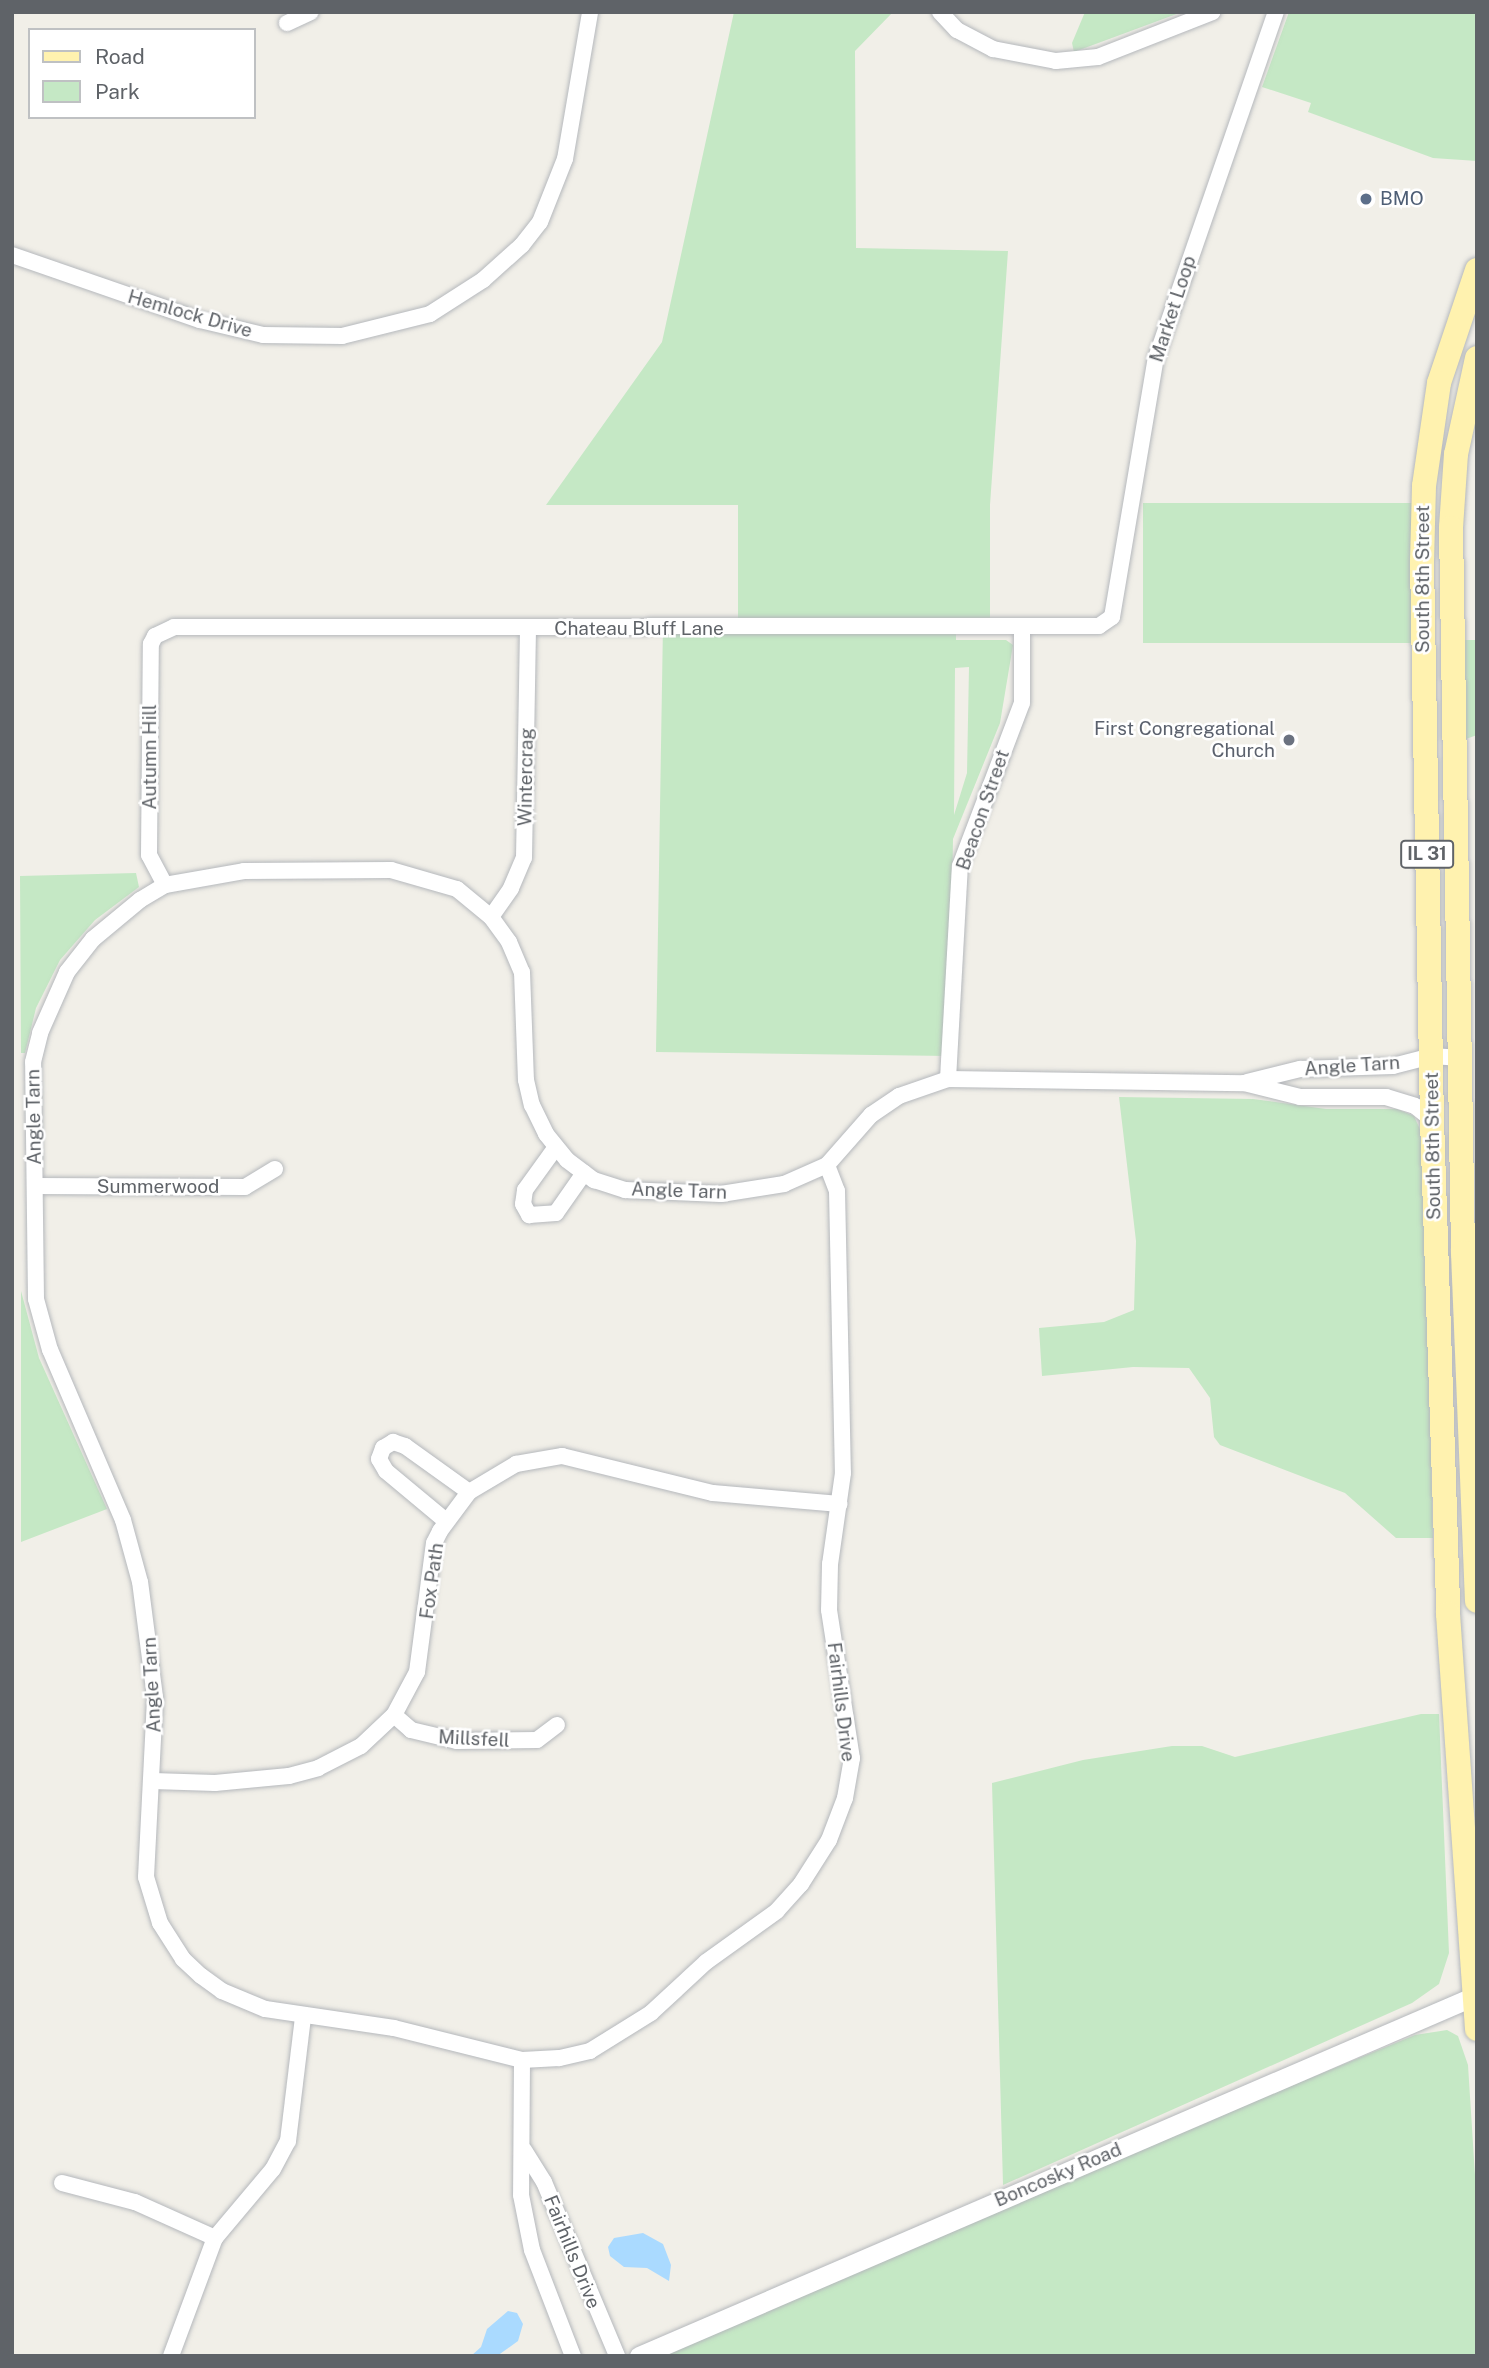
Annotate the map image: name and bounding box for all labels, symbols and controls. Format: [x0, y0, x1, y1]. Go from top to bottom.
legend [28, 28, 256, 119]
text: Road [95, 44, 145, 69]
text: Park [95, 79, 140, 104]
place label: BMO [1380, 188, 1424, 210]
marker: BMO [1358, 191, 1374, 207]
street label: Market Loop [1145, 253, 1201, 365]
street label: Hemlock Drive [125, 285, 255, 343]
street label: South 8th Street [1412, 505, 1434, 653]
street label: Chateau Bluff Lane [554, 618, 724, 640]
street label: Autumn Hill [139, 704, 161, 810]
place label: First Congregational Church [1094, 718, 1275, 762]
street label: Wintercrag [514, 728, 538, 826]
marker: First Congregational Church [1281, 732, 1297, 748]
street label: Beacon Street [952, 747, 1014, 873]
road number: IL 31 [1399, 840, 1455, 868]
street label: Angle Tarn [1303, 1051, 1401, 1081]
street label: Angle Tarn [22, 1069, 46, 1165]
street label: South 8th Street [1420, 1072, 1446, 1220]
street label: Summerwood [97, 1176, 219, 1198]
street label: Angle Tarn [631, 1178, 727, 1204]
street label: Fox Path [415, 1541, 449, 1621]
street label: Angle Tarn [138, 1636, 166, 1734]
street label: Fairhills Drive [822, 1641, 860, 1763]
street label: Millsfell [438, 1726, 510, 1752]
street label: Boncosky Road [991, 2138, 1125, 2212]
street label: Fairhills Drive [539, 2192, 605, 2312]

